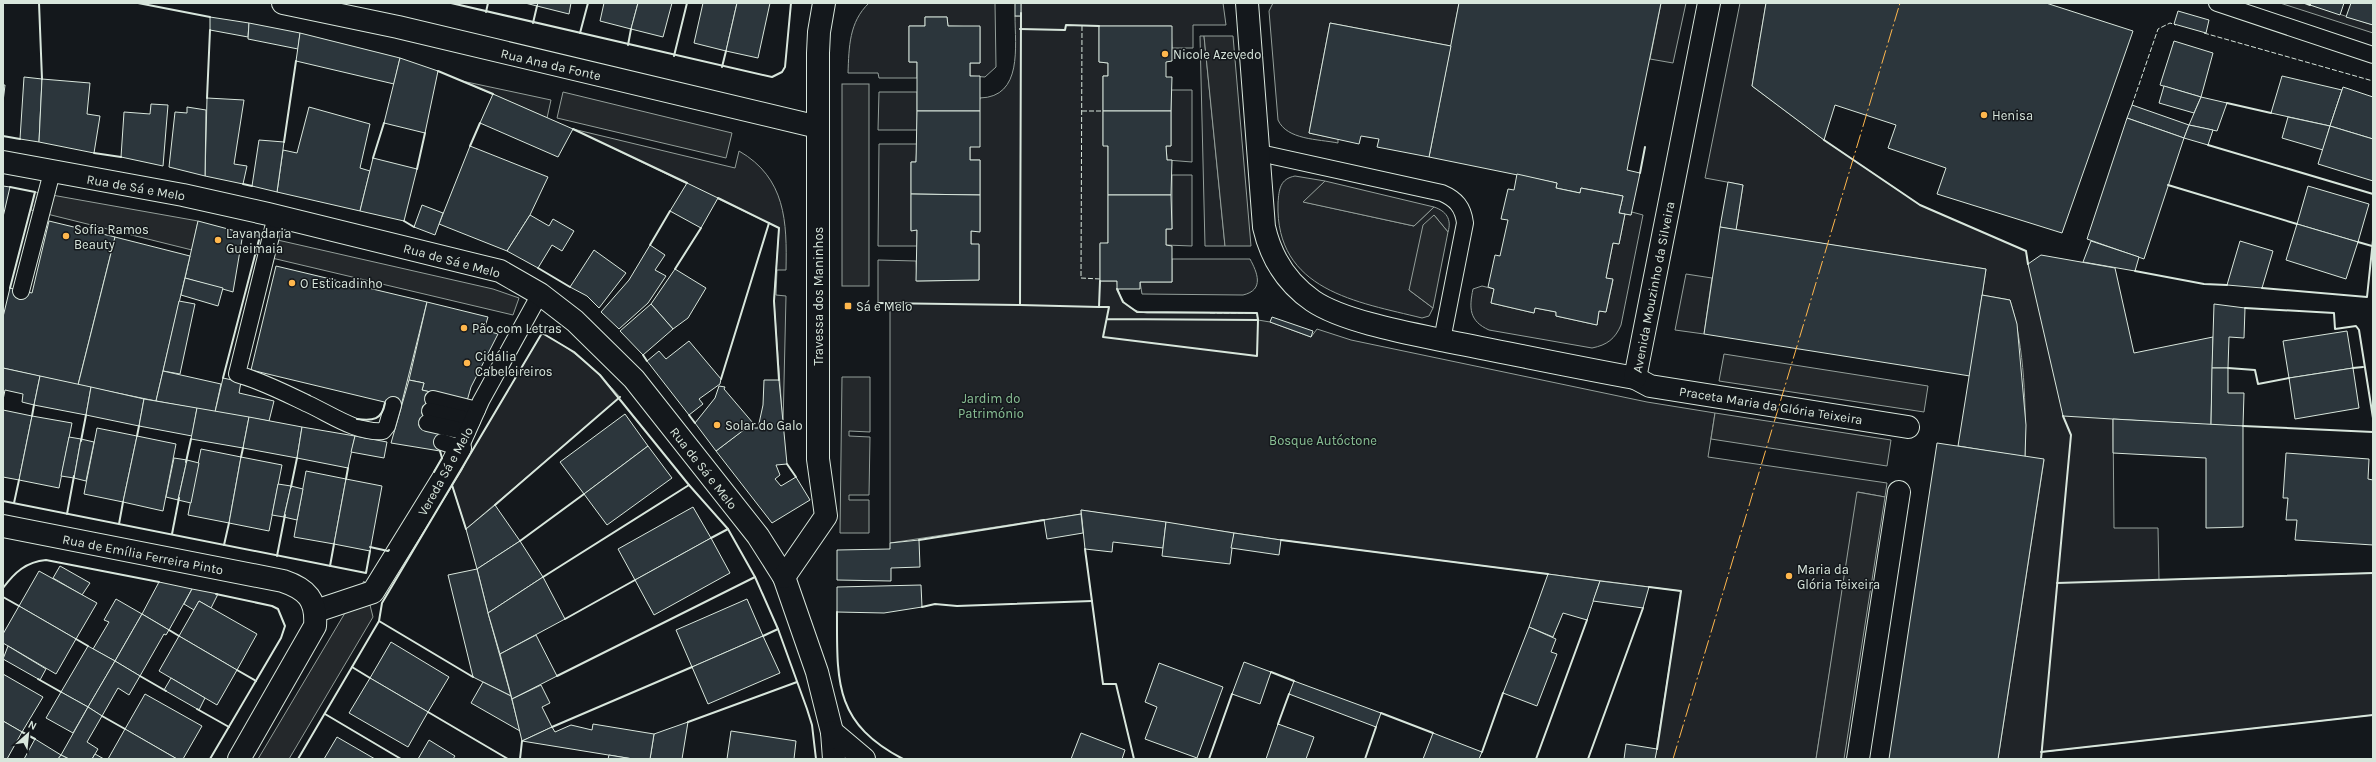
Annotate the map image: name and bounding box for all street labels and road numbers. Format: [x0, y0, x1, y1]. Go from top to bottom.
street label: Rua Ana da Fonte [499, 46, 603, 83]
street label: Rua de Sá e Melo [85, 171, 186, 204]
street label: Avenida Mouzinho da Silveira [1630, 200, 1677, 374]
street label: Travessa dos Maninhos [811, 226, 826, 365]
street label: Rua de Sá e Melo [402, 240, 502, 281]
street label: Praceta Maria da Glória Teixeira [1678, 384, 1864, 427]
street label: Vereda Sá e Melo [415, 424, 476, 518]
street label: Rua de Sá e Melo [667, 424, 740, 512]
street label: Rua de Emília Ferreira Pinto [61, 532, 225, 577]

